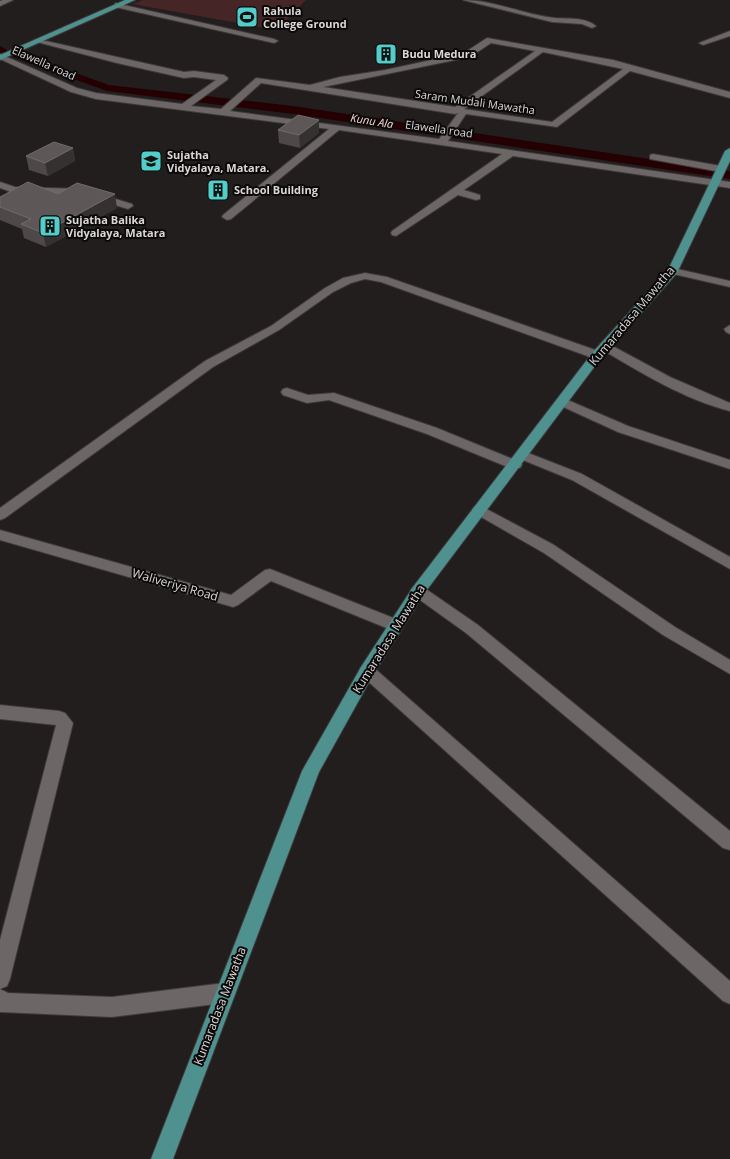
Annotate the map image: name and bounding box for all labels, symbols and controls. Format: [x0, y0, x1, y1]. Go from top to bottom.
place label: Rahula College Ground [263, 3, 347, 31]
sports icon: Rahula College Ground [235, 5, 259, 29]
street label: Elawella road [10, 42, 78, 83]
building icon: Budu Medura [374, 42, 398, 66]
place label: Budu Medura [402, 46, 476, 61]
street label: Saram Mudali Mawatha [414, 86, 536, 117]
water label: Kunu Ala [350, 110, 395, 131]
street label: Elawella road [404, 116, 474, 141]
place label: Sujatha Vidyalaya, Matara. [167, 147, 269, 175]
school or university icon: Sujatha Vidyalaya, Matara. [139, 149, 163, 173]
building icon: School Building [206, 178, 230, 202]
place label: School Building [234, 182, 319, 197]
place label: Sujatha Balika Vidyalaya, Matara [66, 212, 165, 240]
building icon: Sujatha Balika Vidyalaya, Matara [38, 214, 62, 238]
street label: Kumaradasa Mawatha [585, 262, 678, 369]
street label: Waliveriya Road [130, 564, 220, 605]
street label: Kumaradasa Mawatha [348, 581, 429, 696]
street label: Kumaradasa Mawatha [189, 944, 250, 1067]

